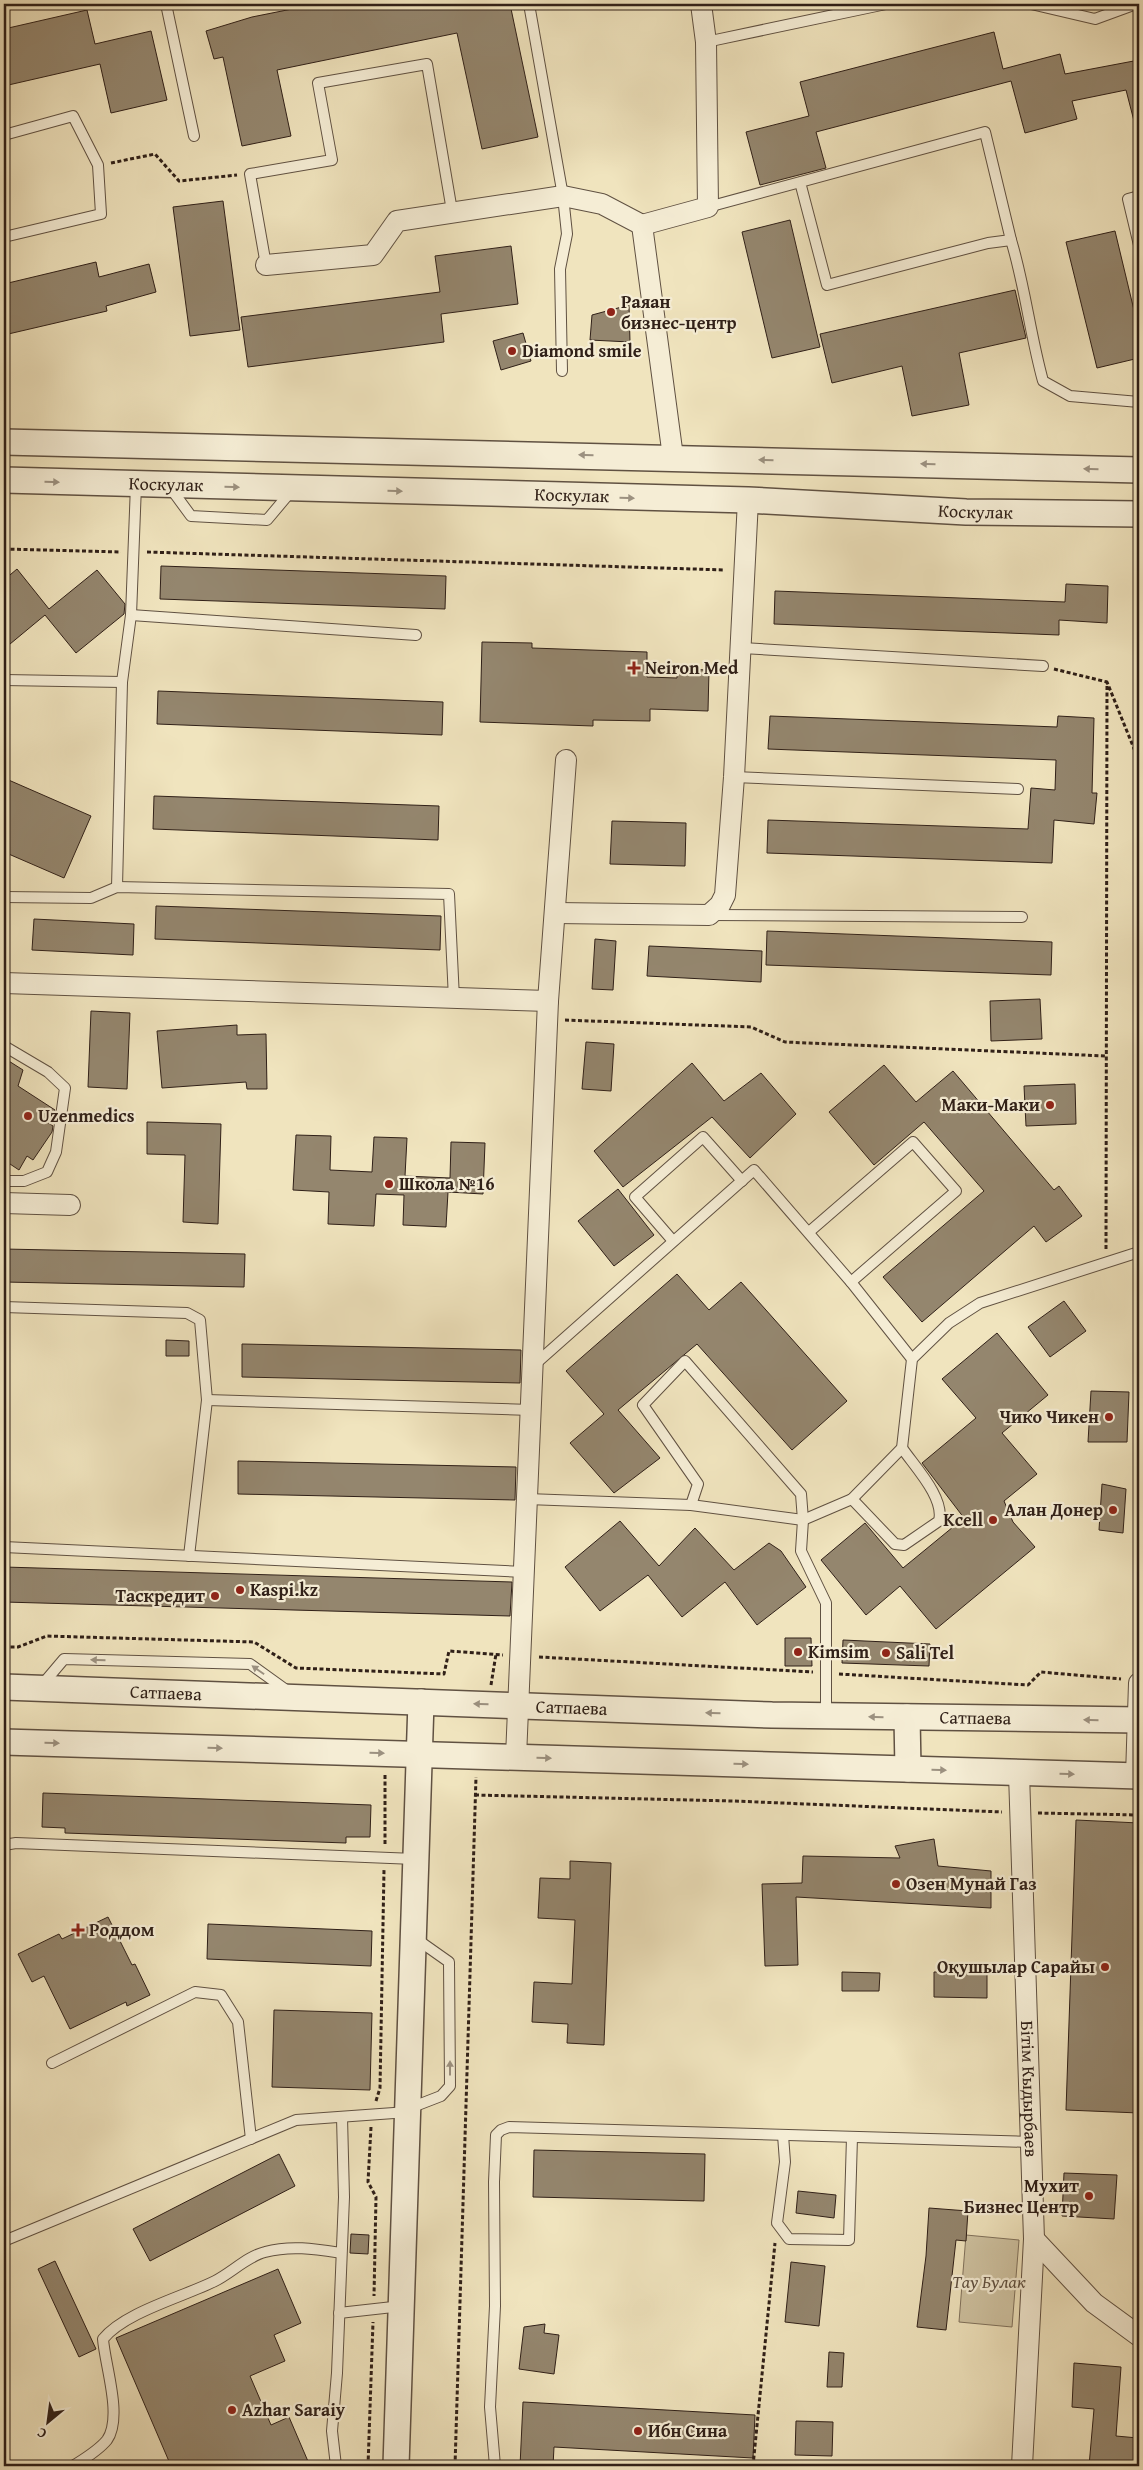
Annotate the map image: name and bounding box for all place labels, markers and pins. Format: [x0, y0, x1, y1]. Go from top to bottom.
place label: Раяан бизнес-центр [621, 288, 736, 336]
marker: Раяан бизнес-центр [605, 306, 617, 318]
place label: Diamond smile [522, 337, 642, 364]
marker: Diamond smile [506, 345, 518, 357]
place label: Neiron Med [645, 654, 739, 681]
marker: Neiron Med [627, 661, 641, 675]
place label: Маки-Маки [942, 1091, 1040, 1118]
marker: Маки-Маки [1044, 1099, 1056, 1111]
place label: Uzenmedics [38, 1102, 135, 1129]
marker: Uzenmedics [22, 1110, 34, 1122]
place label: Школа №16 [399, 1170, 495, 1197]
marker: Школа №16 [383, 1178, 395, 1190]
place label: Чико Чикен [999, 1403, 1099, 1430]
marker: Чико Чикен [1103, 1411, 1115, 1423]
place label: Алан Донер [1004, 1496, 1103, 1523]
marker: Алан Донер [1107, 1504, 1119, 1516]
place label: Kcell [943, 1506, 983, 1533]
marker: Kcell [987, 1514, 999, 1526]
place label: Kaspi.kz [250, 1576, 318, 1603]
place label: Таскредит [115, 1582, 205, 1609]
marker: Kaspi.kz [234, 1584, 246, 1596]
marker: Таскредит [209, 1590, 221, 1602]
place label: Kimsim [808, 1638, 870, 1665]
place label: Sali Tel [896, 1639, 955, 1666]
marker: Kimsim [792, 1646, 804, 1658]
marker: Sali Tel [880, 1647, 892, 1659]
place label: Озен Мунай Газ [906, 1870, 1037, 1897]
marker: Озен Мунай Газ [890, 1878, 902, 1890]
place label: Роддом [89, 1916, 155, 1943]
marker: Роддом [71, 1923, 85, 1937]
place label: Оқушылар Сарайы [937, 1953, 1095, 1980]
marker: Оқушылар Сарайы [1099, 1961, 1111, 1973]
place label: Мухит Бизнес Центр [964, 2172, 1079, 2220]
marker: Мухит Бизнес Центр [1083, 2190, 1095, 2202]
place label: Azhar Saraiy [242, 2396, 346, 2423]
marker: Azhar Saraiy [226, 2404, 238, 2416]
place label: Ибн Сина [648, 2417, 728, 2444]
marker: Ибн Сина [632, 2425, 644, 2437]

